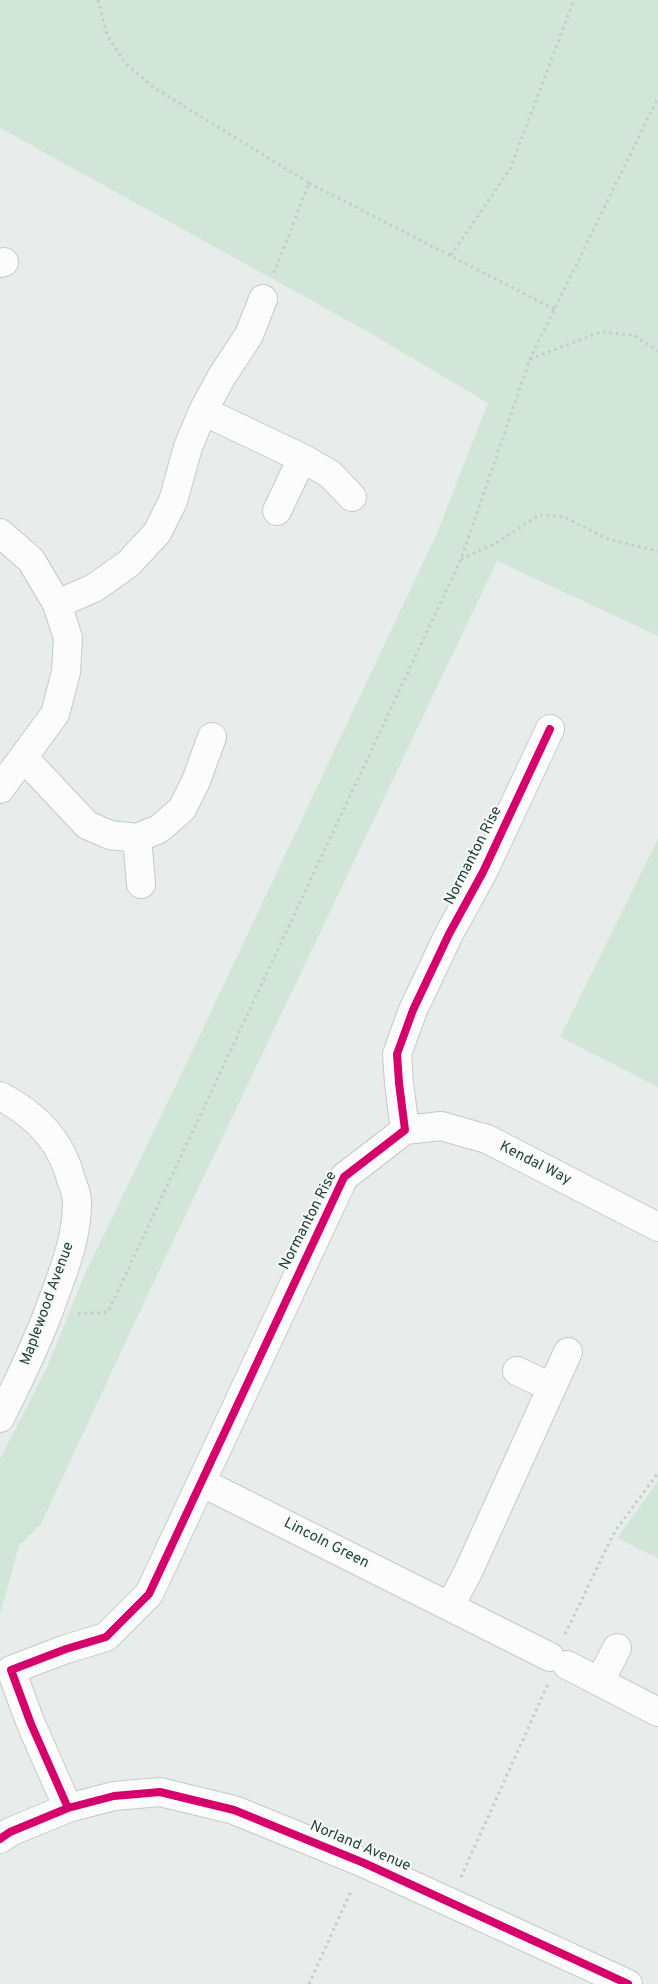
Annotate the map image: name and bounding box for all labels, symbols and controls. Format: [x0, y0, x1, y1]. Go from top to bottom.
street label: Normanton Rise [441, 804, 507, 908]
street label: Kendal Way [496, 1138, 574, 1190]
street label: Normanton Rise [276, 1169, 342, 1273]
street label: Maplewood Avenue [17, 1240, 79, 1368]
street label: Lincoln Green [280, 1515, 372, 1573]
street label: Norland Avenue [307, 1818, 413, 1876]

